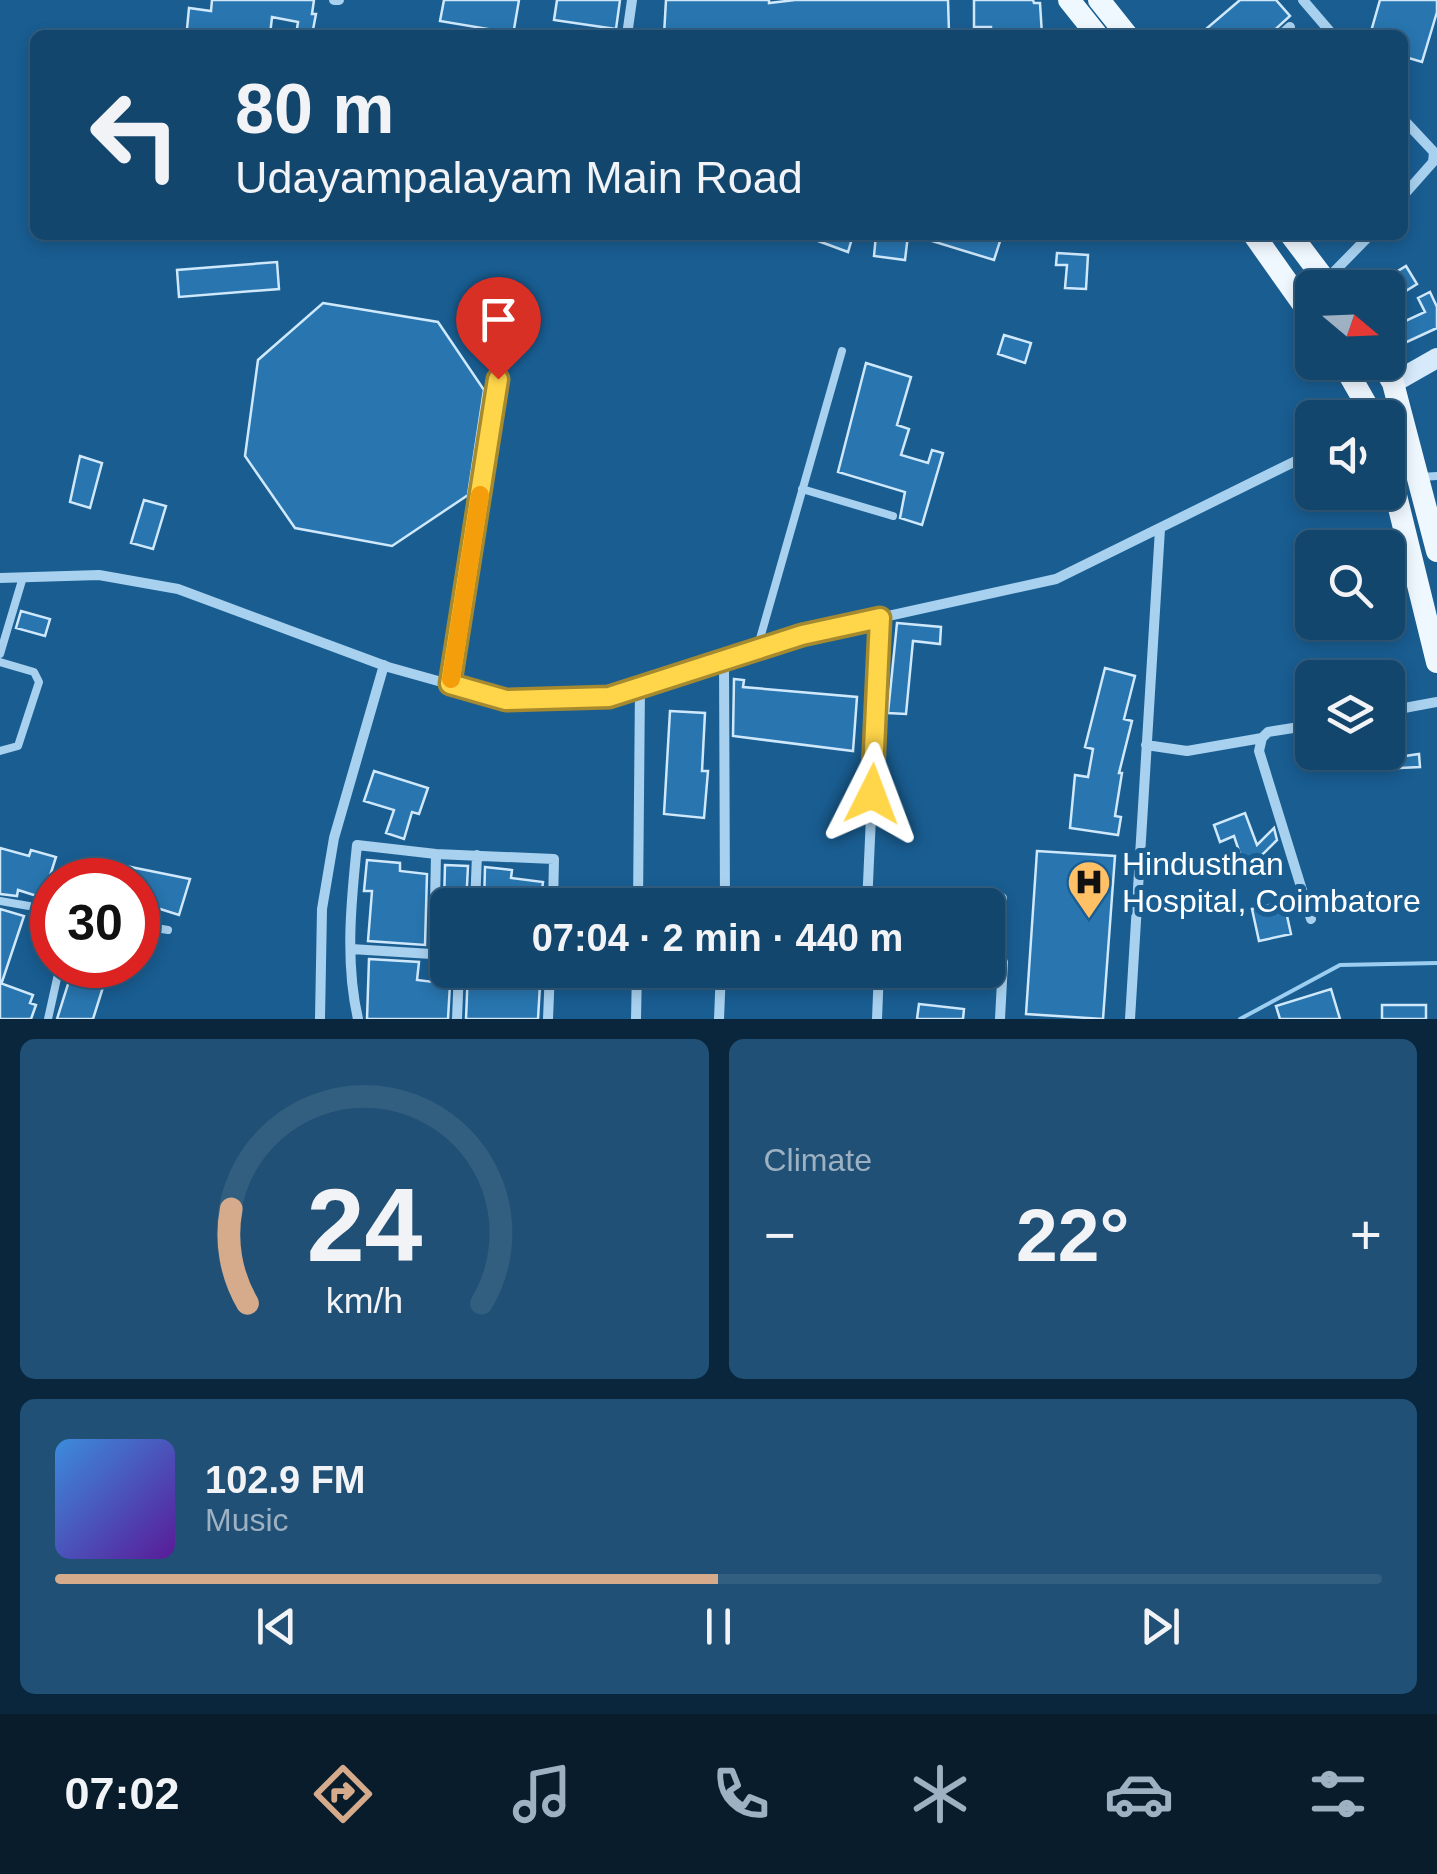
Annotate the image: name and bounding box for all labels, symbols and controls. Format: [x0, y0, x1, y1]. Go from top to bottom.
icon: left [70, 70, 200, 200]
text: 80 m [235, 70, 395, 148]
text: Udayampalayam Main Road [235, 152, 803, 203]
north arrow [1295, 270, 1405, 380]
map controls [1295, 270, 1405, 770]
pin [456, 277, 541, 380]
icon: arrive [471, 292, 526, 347]
button: sound [1295, 400, 1405, 510]
button: search [1295, 530, 1405, 640]
button: layers [1295, 660, 1405, 770]
position arrow [820, 742, 924, 846]
place label: Hindusthan Hospital, Coimbatore [1122, 846, 1421, 919]
speed limit sign: 30 [30, 858, 160, 988]
hospital icon: Hindusthan Hospital, Coimbatore [1066, 859, 1112, 920]
text: 07:04 · 2 min · 440 m [532, 917, 903, 959]
text: Climate [764, 1142, 872, 1178]
text: 24 [306, 1167, 422, 1283]
text: 22° [1016, 1193, 1129, 1277]
text: − [764, 1204, 796, 1266]
text: + [1350, 1204, 1382, 1266]
text: km/h [326, 1281, 403, 1321]
text: 102.9 FM [205, 1459, 366, 1501]
text: Music [205, 1502, 289, 1538]
icon: previous [249, 1599, 304, 1654]
icon: pause [691, 1599, 746, 1654]
icon: next [1133, 1599, 1188, 1654]
icon: directions [308, 1759, 378, 1829]
icon: music [507, 1759, 577, 1829]
icon: phone [706, 1759, 776, 1829]
icon: climate [905, 1759, 975, 1829]
icon: car [1104, 1759, 1174, 1829]
icon: filters [1303, 1759, 1373, 1829]
text: 07:02 [64, 1768, 180, 1819]

